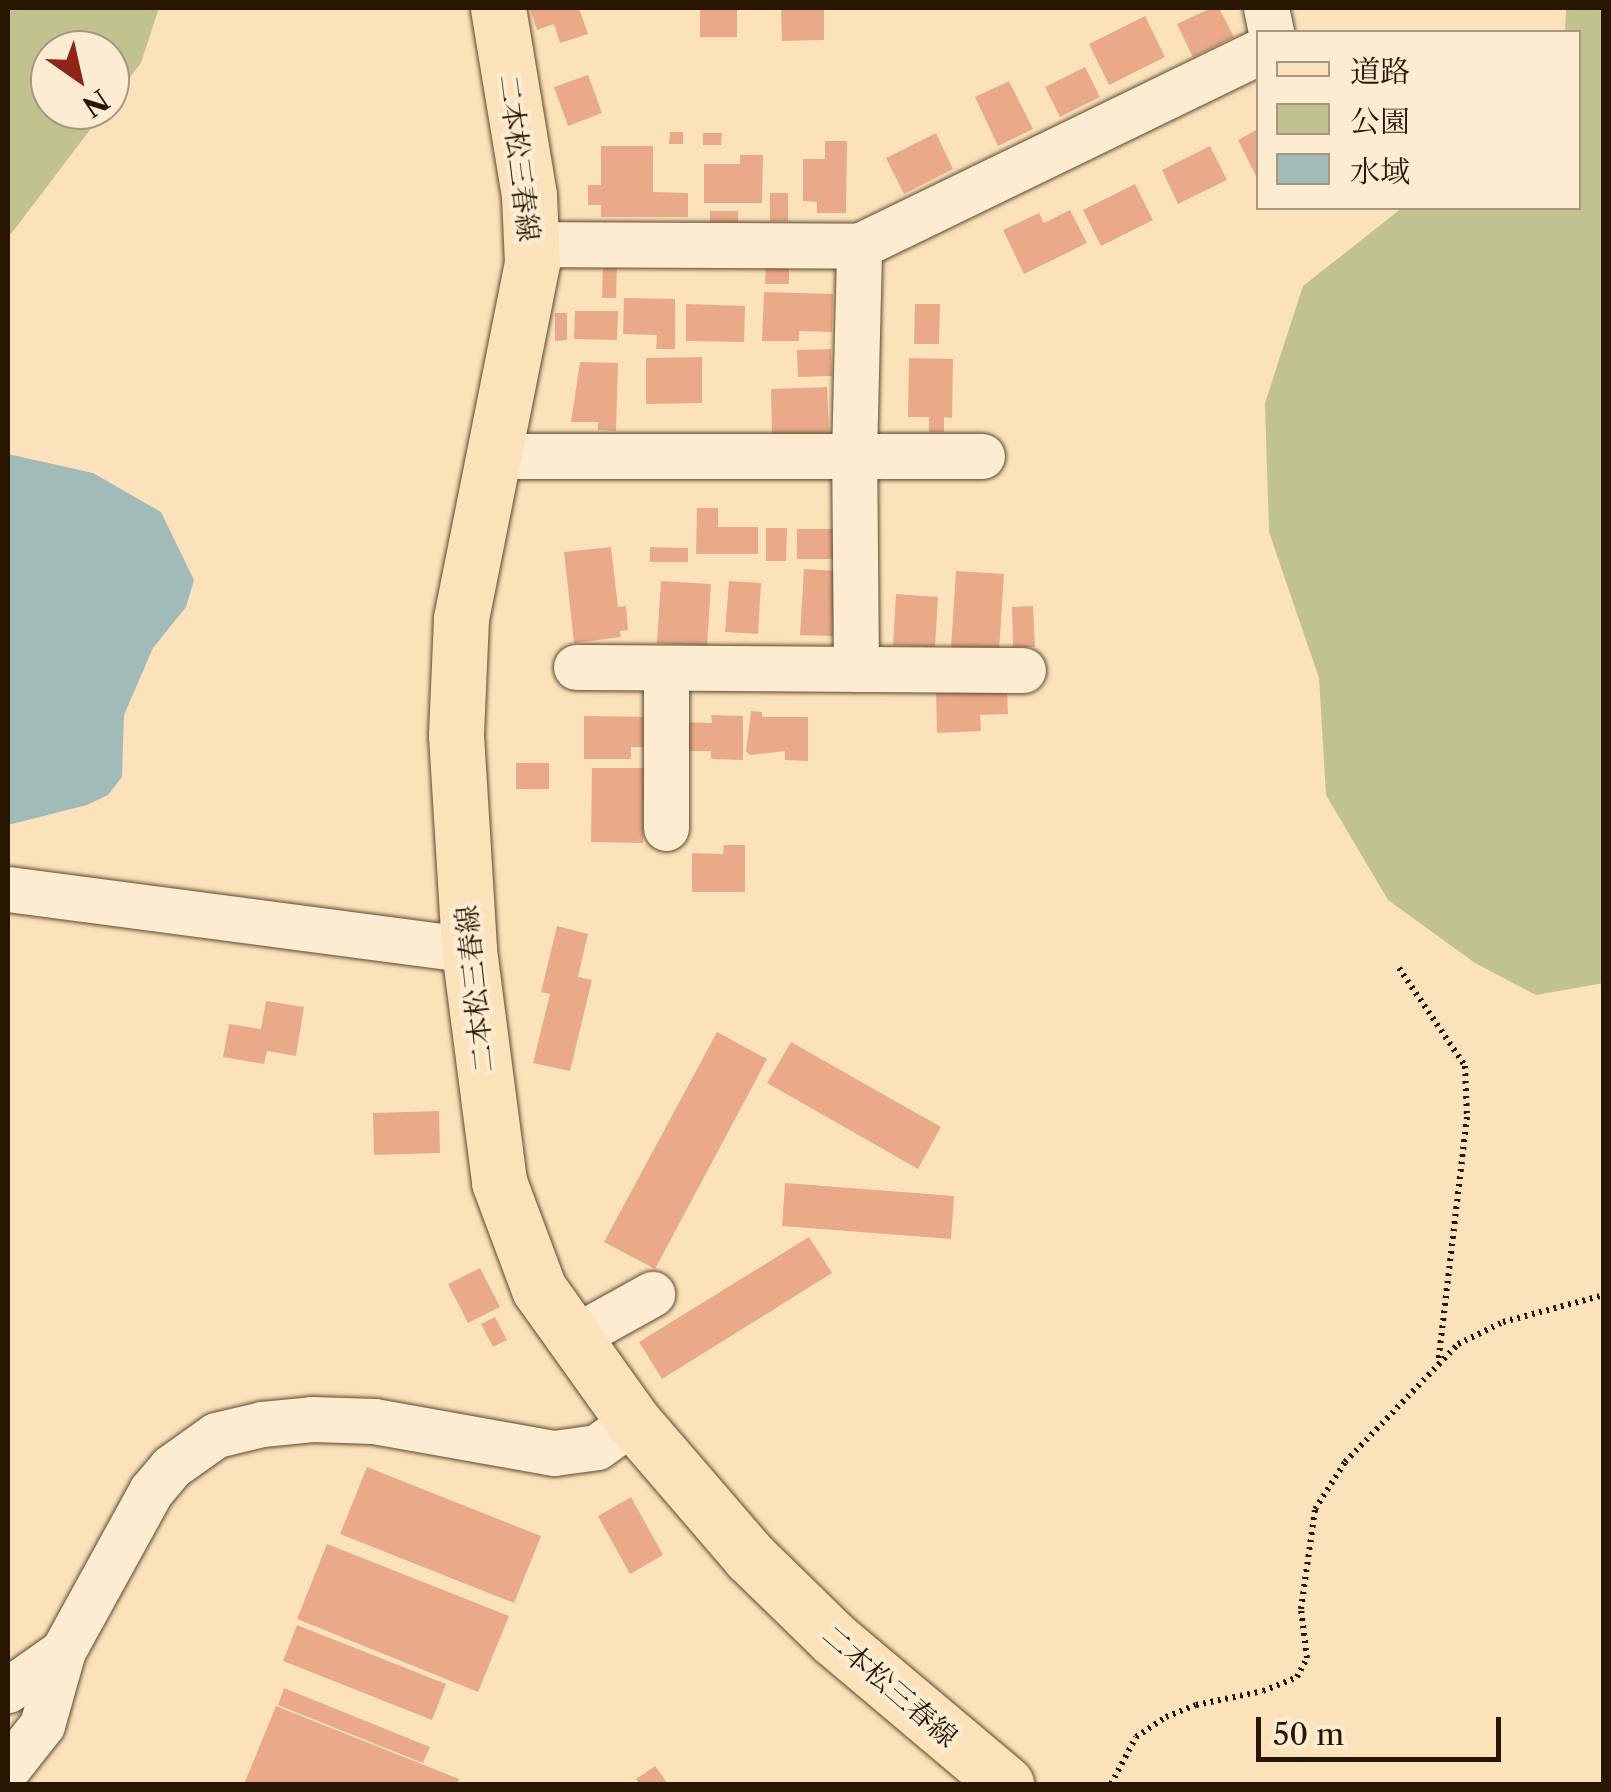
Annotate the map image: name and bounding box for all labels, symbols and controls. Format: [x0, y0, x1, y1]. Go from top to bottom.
north arrow [30, 30, 130, 130]
legend [1256, 30, 1581, 210]
text: 道路 [1350, 53, 1410, 90]
street label: 二本松三春線 [492, 73, 546, 243]
text: N [76, 82, 115, 124]
text: 公園 [1350, 103, 1410, 140]
text: 水域 [1350, 153, 1410, 190]
street label: 二本松三春線 [450, 904, 500, 1074]
street label: 二本松三春線 [816, 1618, 964, 1754]
scale bar [1261, 1697, 1506, 1759]
text: 50 m [1273, 1716, 1344, 1753]

